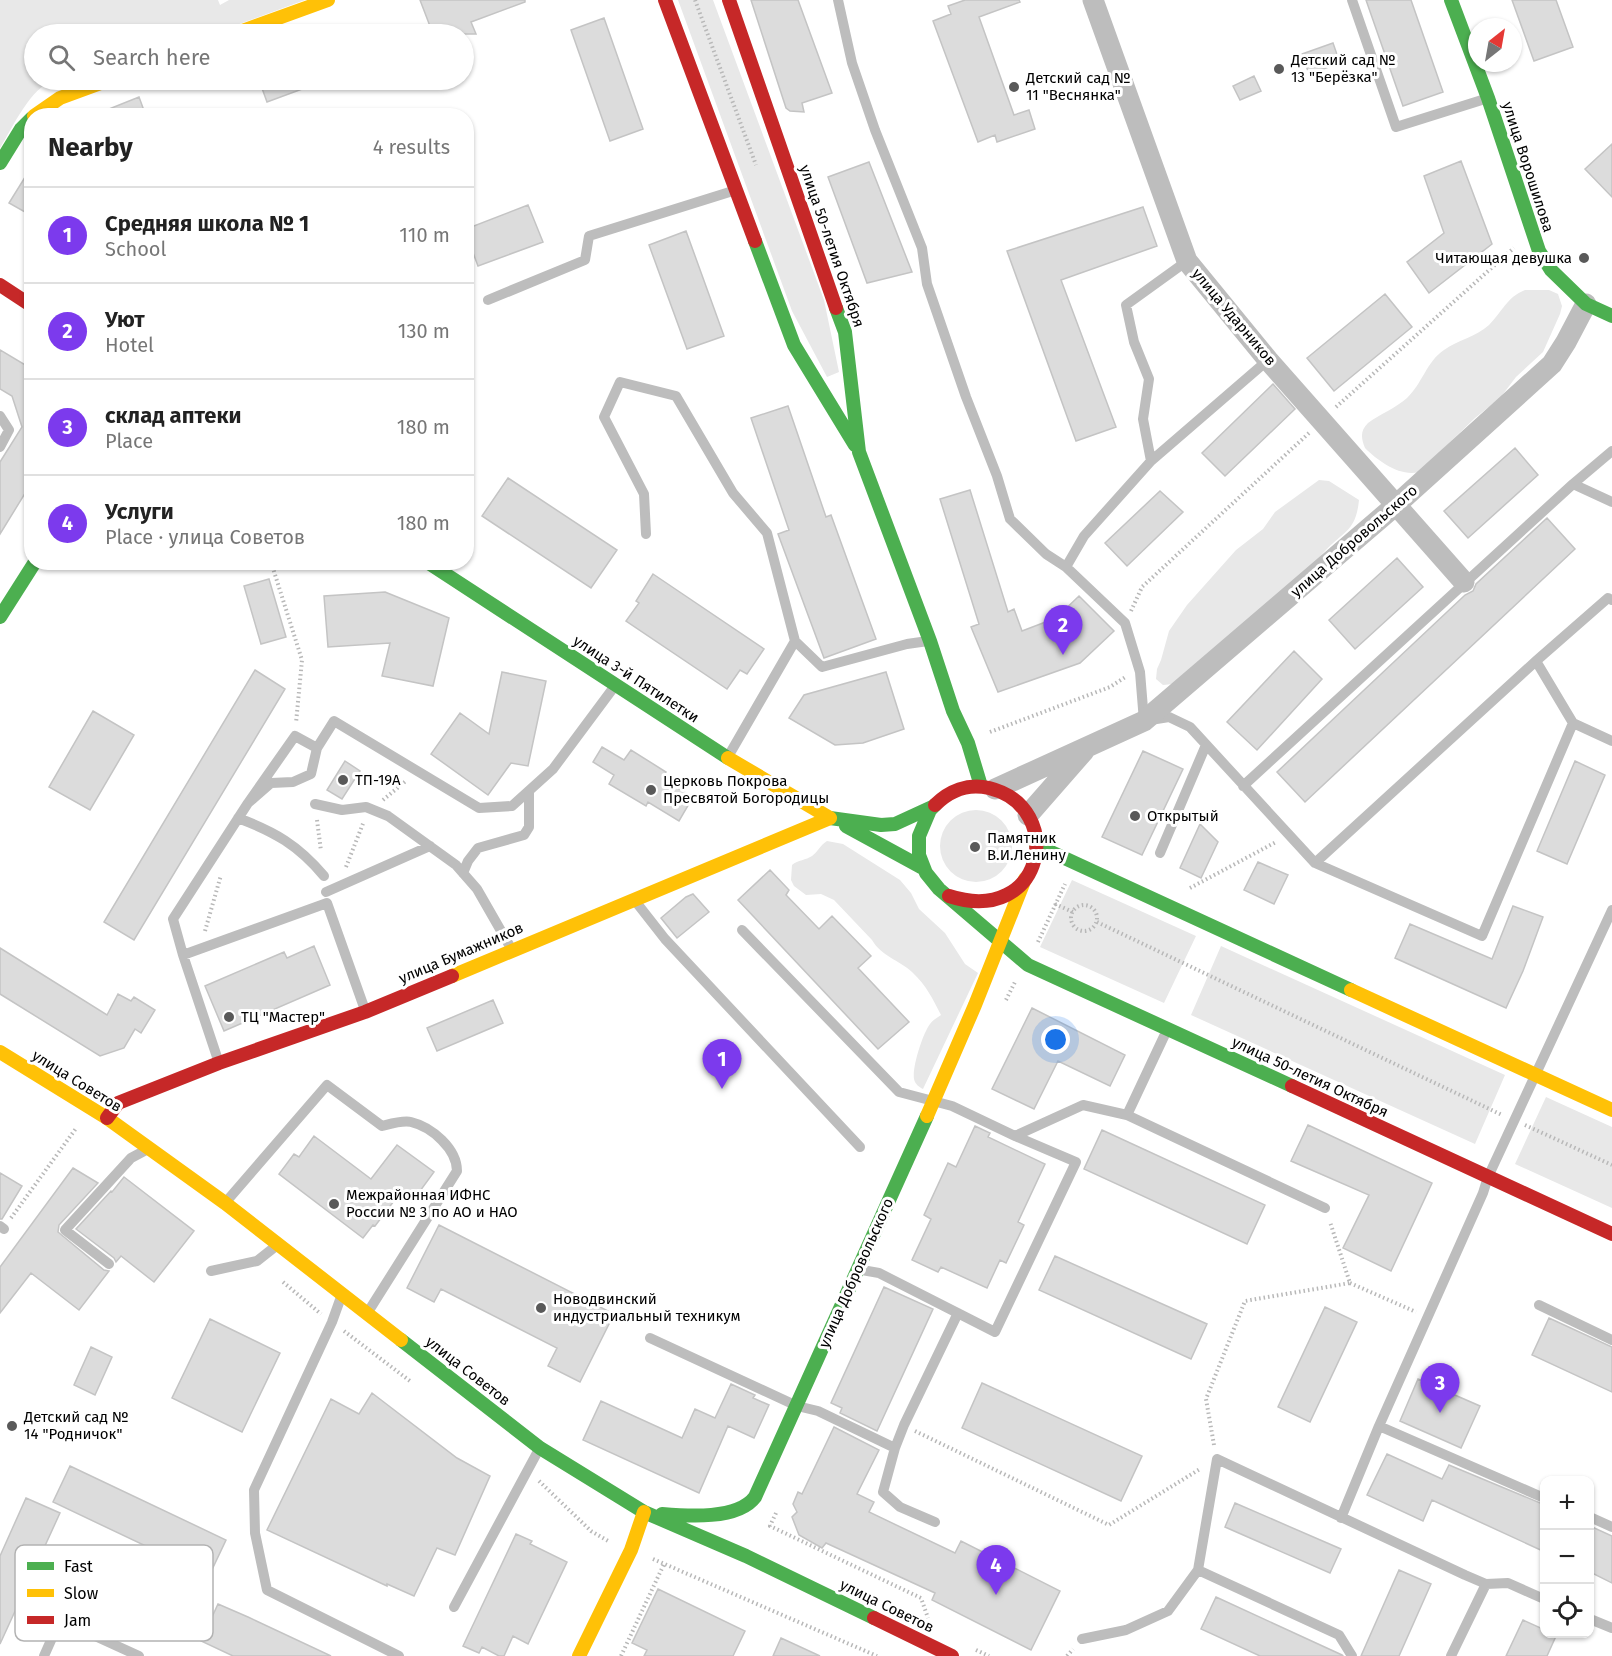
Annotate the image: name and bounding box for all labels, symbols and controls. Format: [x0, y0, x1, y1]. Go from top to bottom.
north arrow [1468, 18, 1522, 72]
search box [24, 24, 474, 90]
icon: search [45, 41, 78, 74]
text: Search here [93, 44, 211, 71]
place label: Детский сад № 13 "Берёзка" [1290, 51, 1396, 86]
marker: Детский сад № 13 "Берёзка" [1272, 62, 1286, 76]
place label: Детский сад № 11 "Веснянка" [1025, 69, 1131, 104]
marker: Детский сад № 11 "Веснянка" [1007, 80, 1021, 94]
street label: улица Ворошилова [1498, 99, 1558, 235]
text: Nearby [48, 132, 133, 163]
text: 4 results [373, 135, 450, 159]
street label: улица 50-летия Октября [796, 162, 868, 330]
text: Средняя школа № 1 [105, 210, 309, 237]
text: 1 [63, 223, 72, 247]
text: 110 m [399, 223, 450, 247]
text: School [105, 237, 166, 261]
place label: Читающая девушка [1436, 249, 1572, 267]
marker: Читающая девушка [1577, 251, 1591, 265]
street label: улица Ударников [1188, 265, 1280, 369]
text: Уют [105, 306, 145, 333]
text: 2 [62, 319, 73, 343]
text: 130 m [398, 319, 450, 343]
text: Hotel [105, 333, 154, 357]
text: склад аптеки [105, 402, 242, 429]
text: 3 [62, 415, 73, 439]
text: 180 m [397, 415, 450, 439]
text: Place [105, 429, 153, 453]
street label: улица Добровольского [1287, 481, 1421, 601]
text: Услуги [105, 498, 174, 525]
text: 4 [62, 511, 73, 535]
text: 180 m [397, 511, 450, 535]
text: Place · улица Советов [105, 525, 305, 549]
pin: 2 [1044, 606, 1082, 655]
street label: улица 3-й Пятилетки [570, 632, 702, 726]
place label: ТП-19А [355, 771, 401, 789]
place label: Церковь Покрова Пресвятой Богородицы [663, 772, 829, 807]
marker: ТП-19А [336, 773, 350, 787]
marker: Церковь Покрова Пресвятой Богородицы [644, 783, 658, 797]
place label: Открытый [1147, 807, 1219, 825]
marker: Открытый [1128, 809, 1142, 823]
place label: Памятник В.И.Ленину [987, 829, 1066, 864]
marker: Памятник В.И.Ленину [968, 840, 982, 854]
street label: улица Бумажников [396, 919, 526, 987]
place label: ТЦ "Мастер" [241, 1008, 325, 1026]
marker: ТЦ "Мастер" [222, 1010, 236, 1024]
your location [1041, 1025, 1070, 1054]
street label: улица 50-летия Октября [1229, 1033, 1391, 1121]
pin: 1 [702, 1040, 742, 1089]
street label: улица Советов [29, 1046, 125, 1116]
place label: Межрайонная ИФНС России № 3 по АО и НАО [346, 1186, 518, 1221]
street label: улица Добровольского [815, 1195, 897, 1351]
marker: Межрайонная ИФНС России № 3 по АО и НАО [327, 1197, 341, 1211]
place label: Новодвинский индустриальный техникум [553, 1290, 741, 1325]
marker: Новодвинский индустриальный техникум [534, 1301, 548, 1315]
street label: улица Советов [422, 1332, 514, 1410]
pin: 3 [1420, 1364, 1460, 1413]
place label: Детский сад № 14 "Родничок" [23, 1408, 129, 1443]
marker: Детский сад № 14 "Родничок" [5, 1419, 19, 1433]
map controls [1540, 1476, 1594, 1638]
button: + [1540, 1476, 1594, 1530]
button: − [1540, 1530, 1594, 1584]
legend [15, 1545, 213, 1641]
pin: 4 [976, 1546, 1016, 1595]
text: Fast [64, 1557, 93, 1576]
street label: улица Советов [837, 1575, 937, 1637]
text: Slow [64, 1584, 99, 1603]
button: locate [1540, 1584, 1594, 1638]
text: Jam [64, 1611, 91, 1630]

